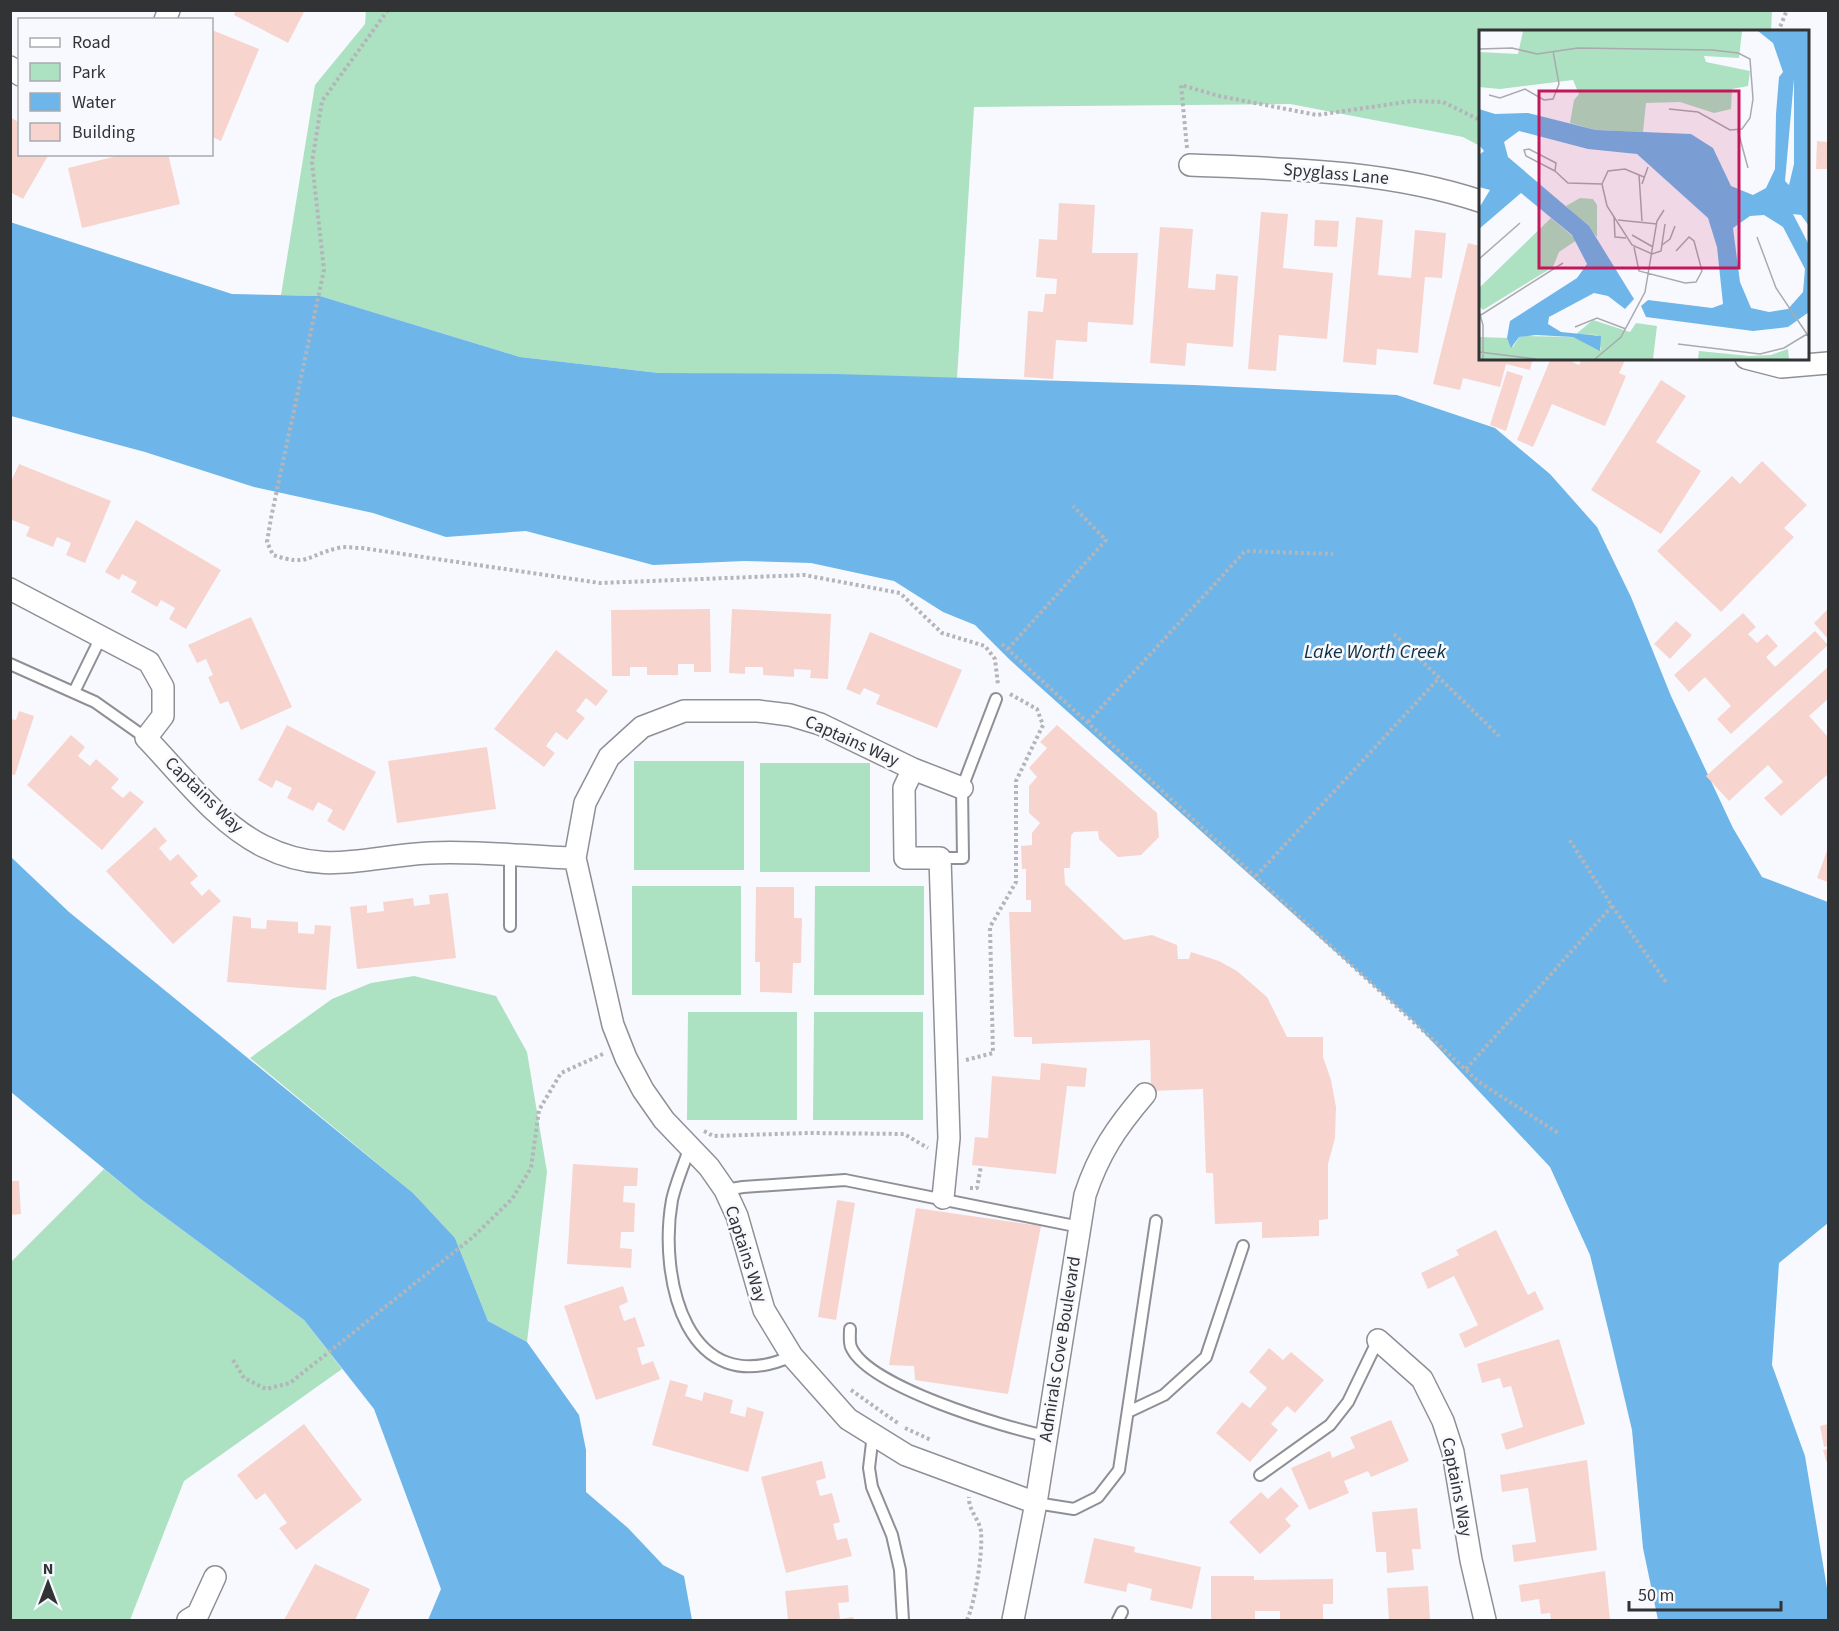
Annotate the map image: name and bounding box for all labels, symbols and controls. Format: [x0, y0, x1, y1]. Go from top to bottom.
legend [18, 18, 213, 156]
text: Road [72, 30, 111, 55]
inset map [1479, 30, 1809, 360]
text: Park [72, 60, 106, 85]
text: Water [72, 90, 116, 115]
text: Building [72, 120, 135, 145]
street label: Spyglass Lane [1282, 157, 1390, 191]
water label: Lake Worth Creek [1304, 638, 1446, 666]
street label: Captains Way [801, 709, 904, 773]
street label: Captains Way [159, 751, 249, 839]
street label: Captains Way [719, 1202, 774, 1306]
street label: Admirals Cove Boulevard [1033, 1254, 1087, 1444]
street label: Captains Way [1435, 1435, 1479, 1539]
north arrow [18, 1553, 78, 1613]
text: N [43, 1558, 53, 1580]
scale bar [1629, 1574, 1780, 1612]
text: 50 m [1638, 1583, 1674, 1608]

